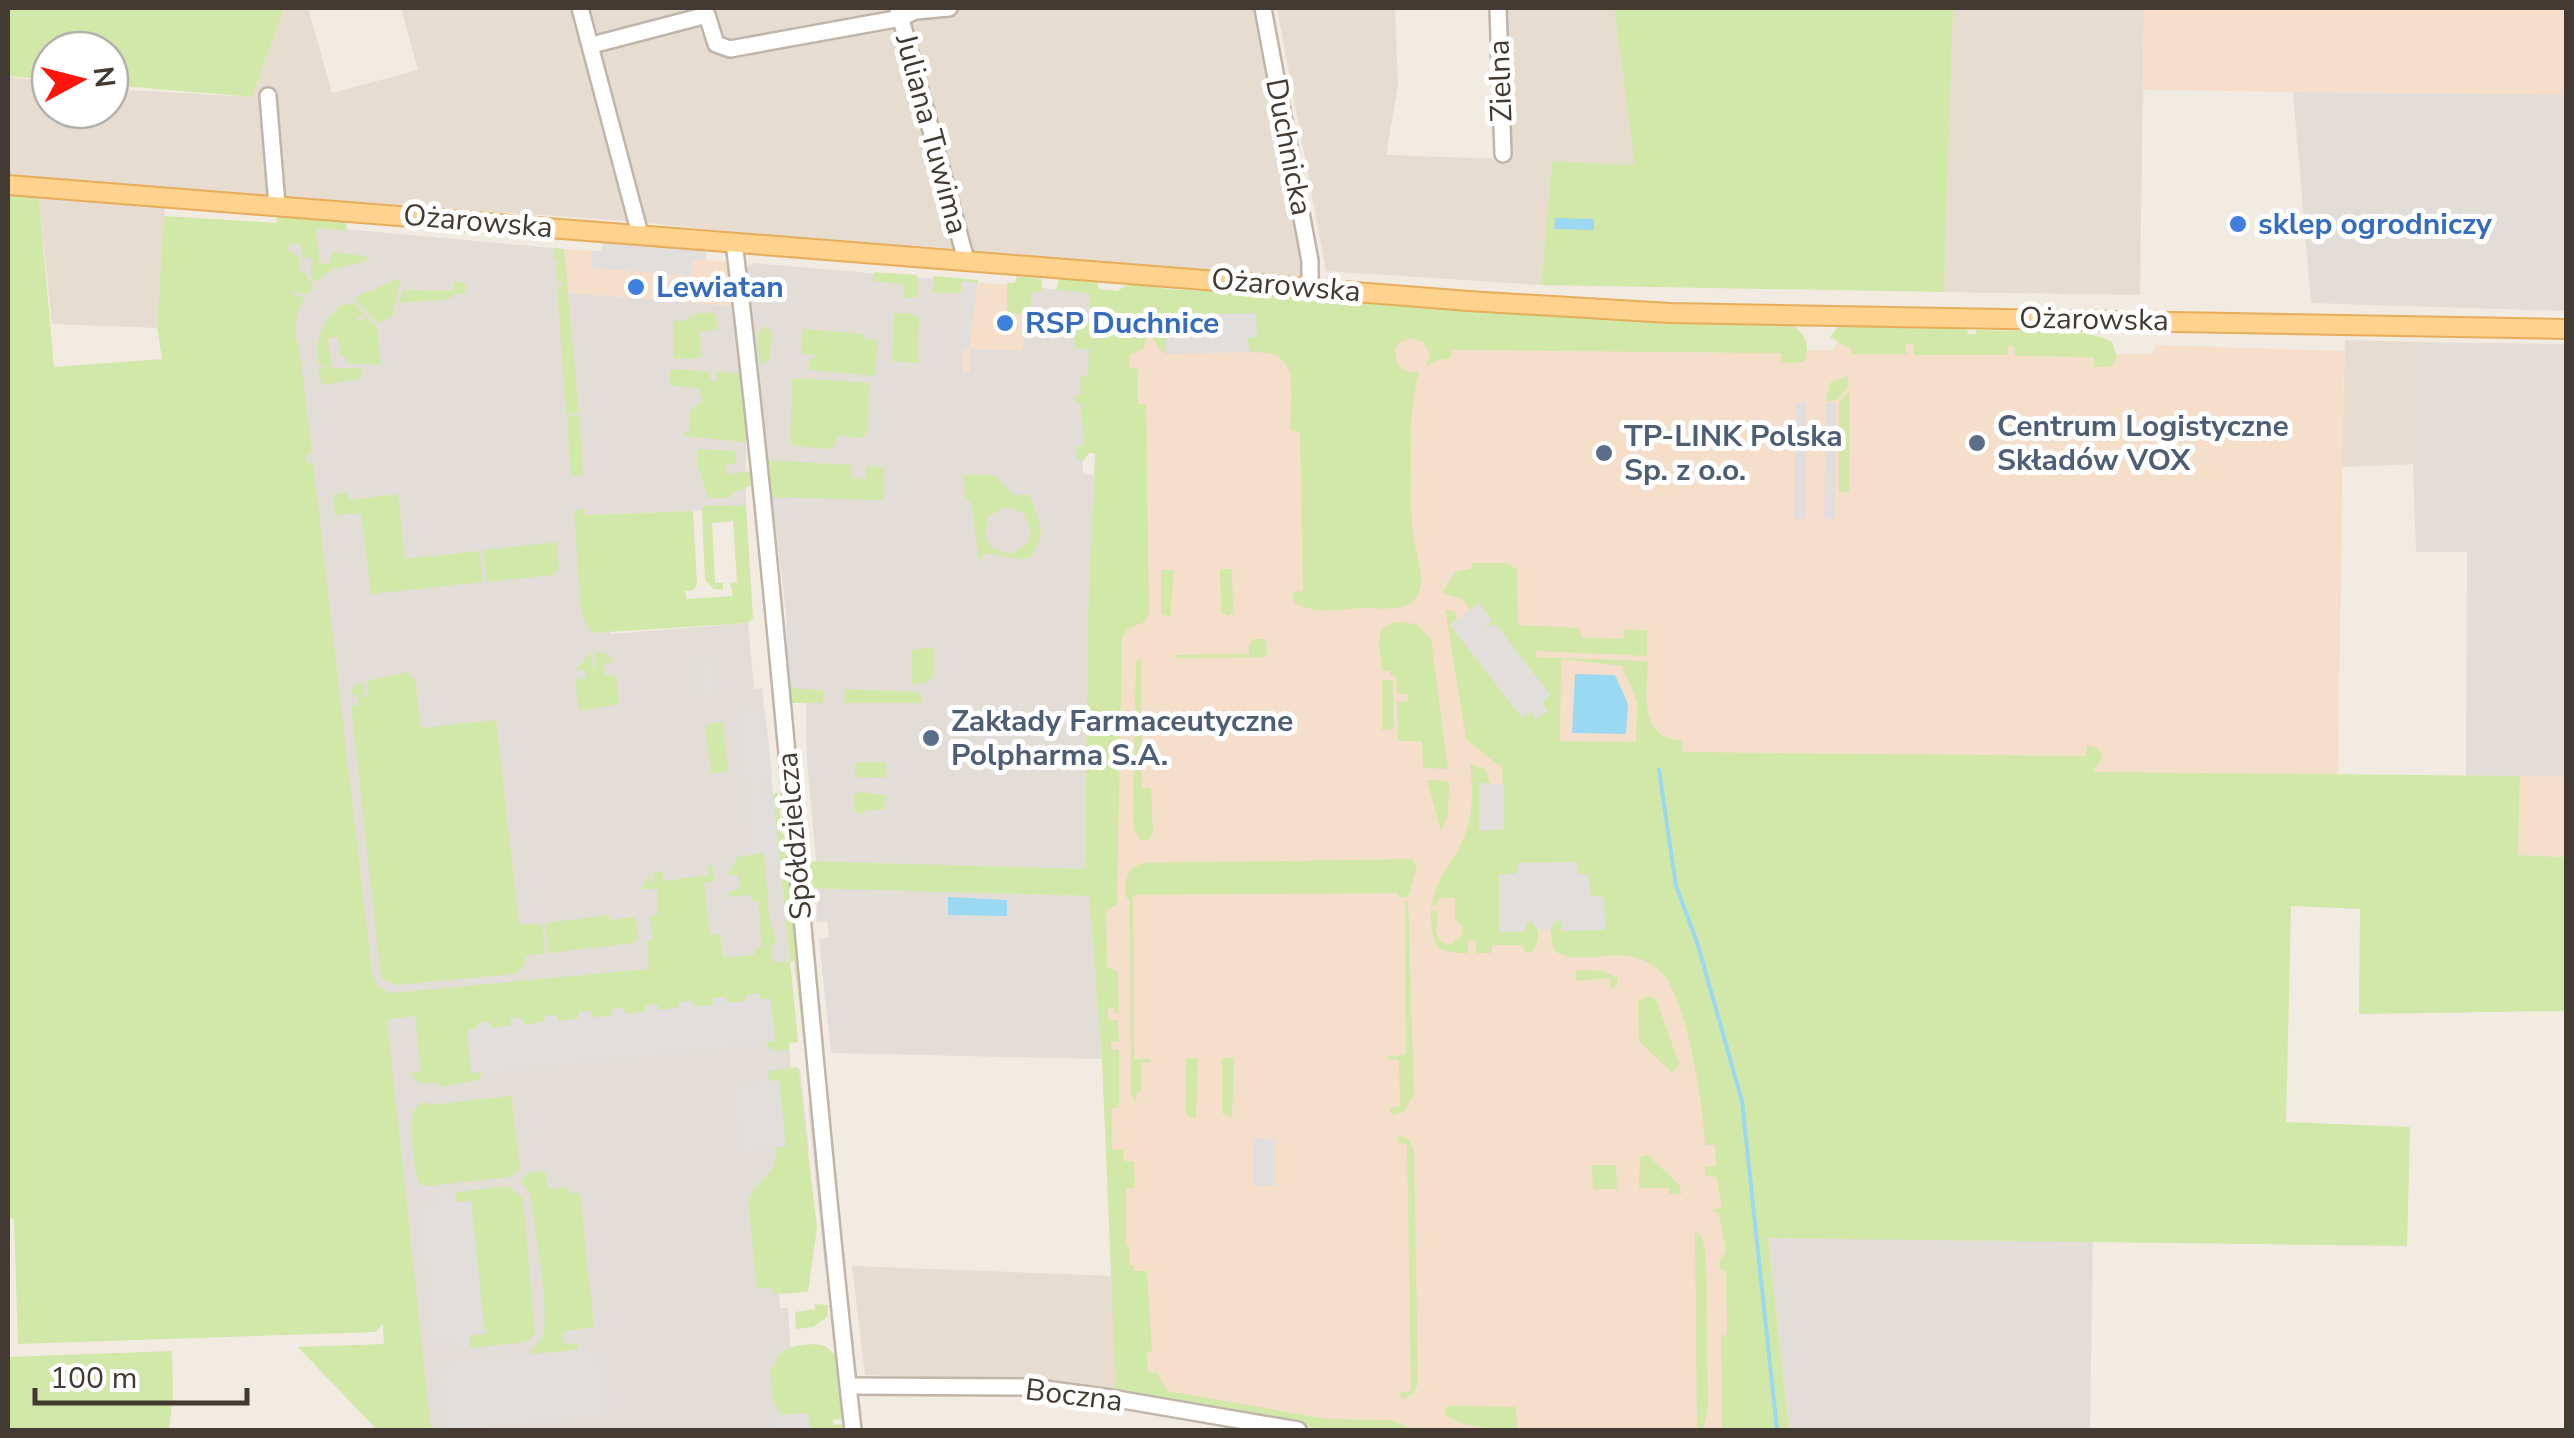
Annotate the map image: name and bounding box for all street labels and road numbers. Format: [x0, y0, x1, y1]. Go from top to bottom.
street label: Juliana Tuwima [885, 29, 978, 239]
street label: Zielna [1479, 39, 1522, 123]
street label: Duchnicka [1255, 75, 1322, 219]
street label: Ożarowska [402, 195, 554, 248]
street label: Ożarowska [1210, 259, 1362, 312]
street label: Ożarowska [2019, 298, 2169, 341]
street label: Spółdzielcza [767, 751, 822, 921]
street label: Boczna [1023, 1369, 1125, 1422]

